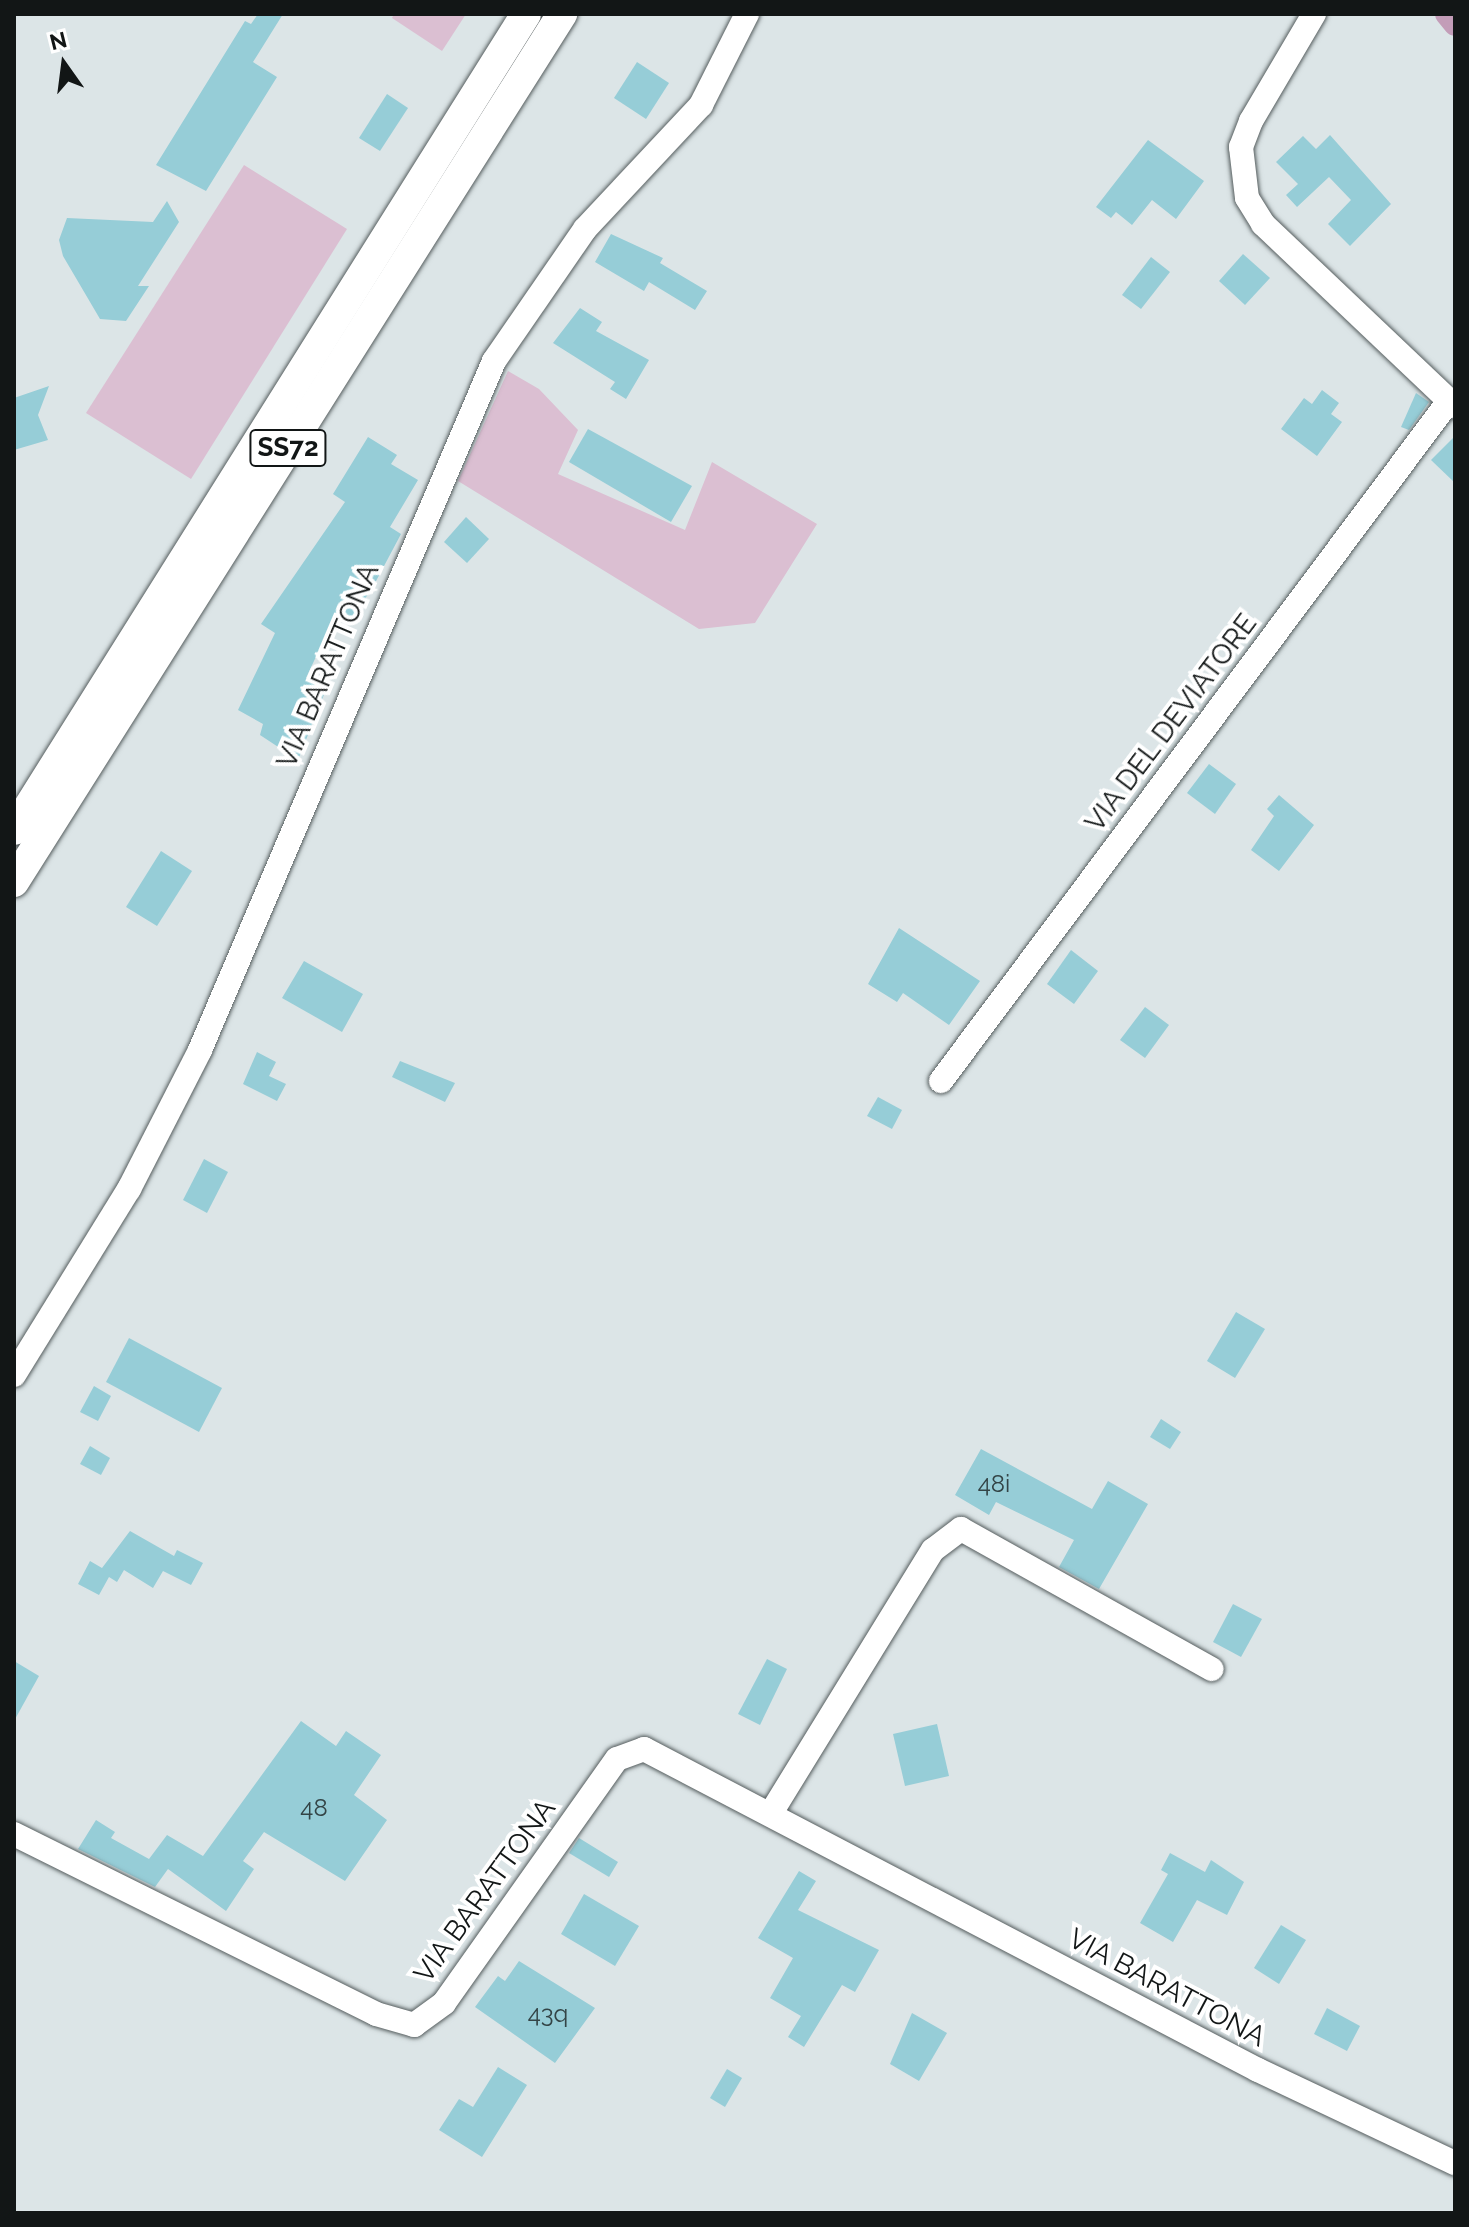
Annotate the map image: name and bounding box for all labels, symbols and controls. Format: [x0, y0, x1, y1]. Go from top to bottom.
north arrow [24, 24, 104, 104]
text: N [47, 26, 69, 55]
road number: SS72 [248, 426, 328, 470]
street label: VIA BARATTONA [270, 558, 386, 774]
street label: VIA DEL DEVIATORE [1078, 607, 1264, 839]
house number: 48i [978, 1470, 1010, 1498]
street label: VIA BARATTONA [407, 1792, 563, 1990]
house number: 48 [300, 1794, 328, 1822]
street label: VIA BARATTONA [1062, 1922, 1272, 2054]
house number: 43q [528, 2000, 568, 2028]

